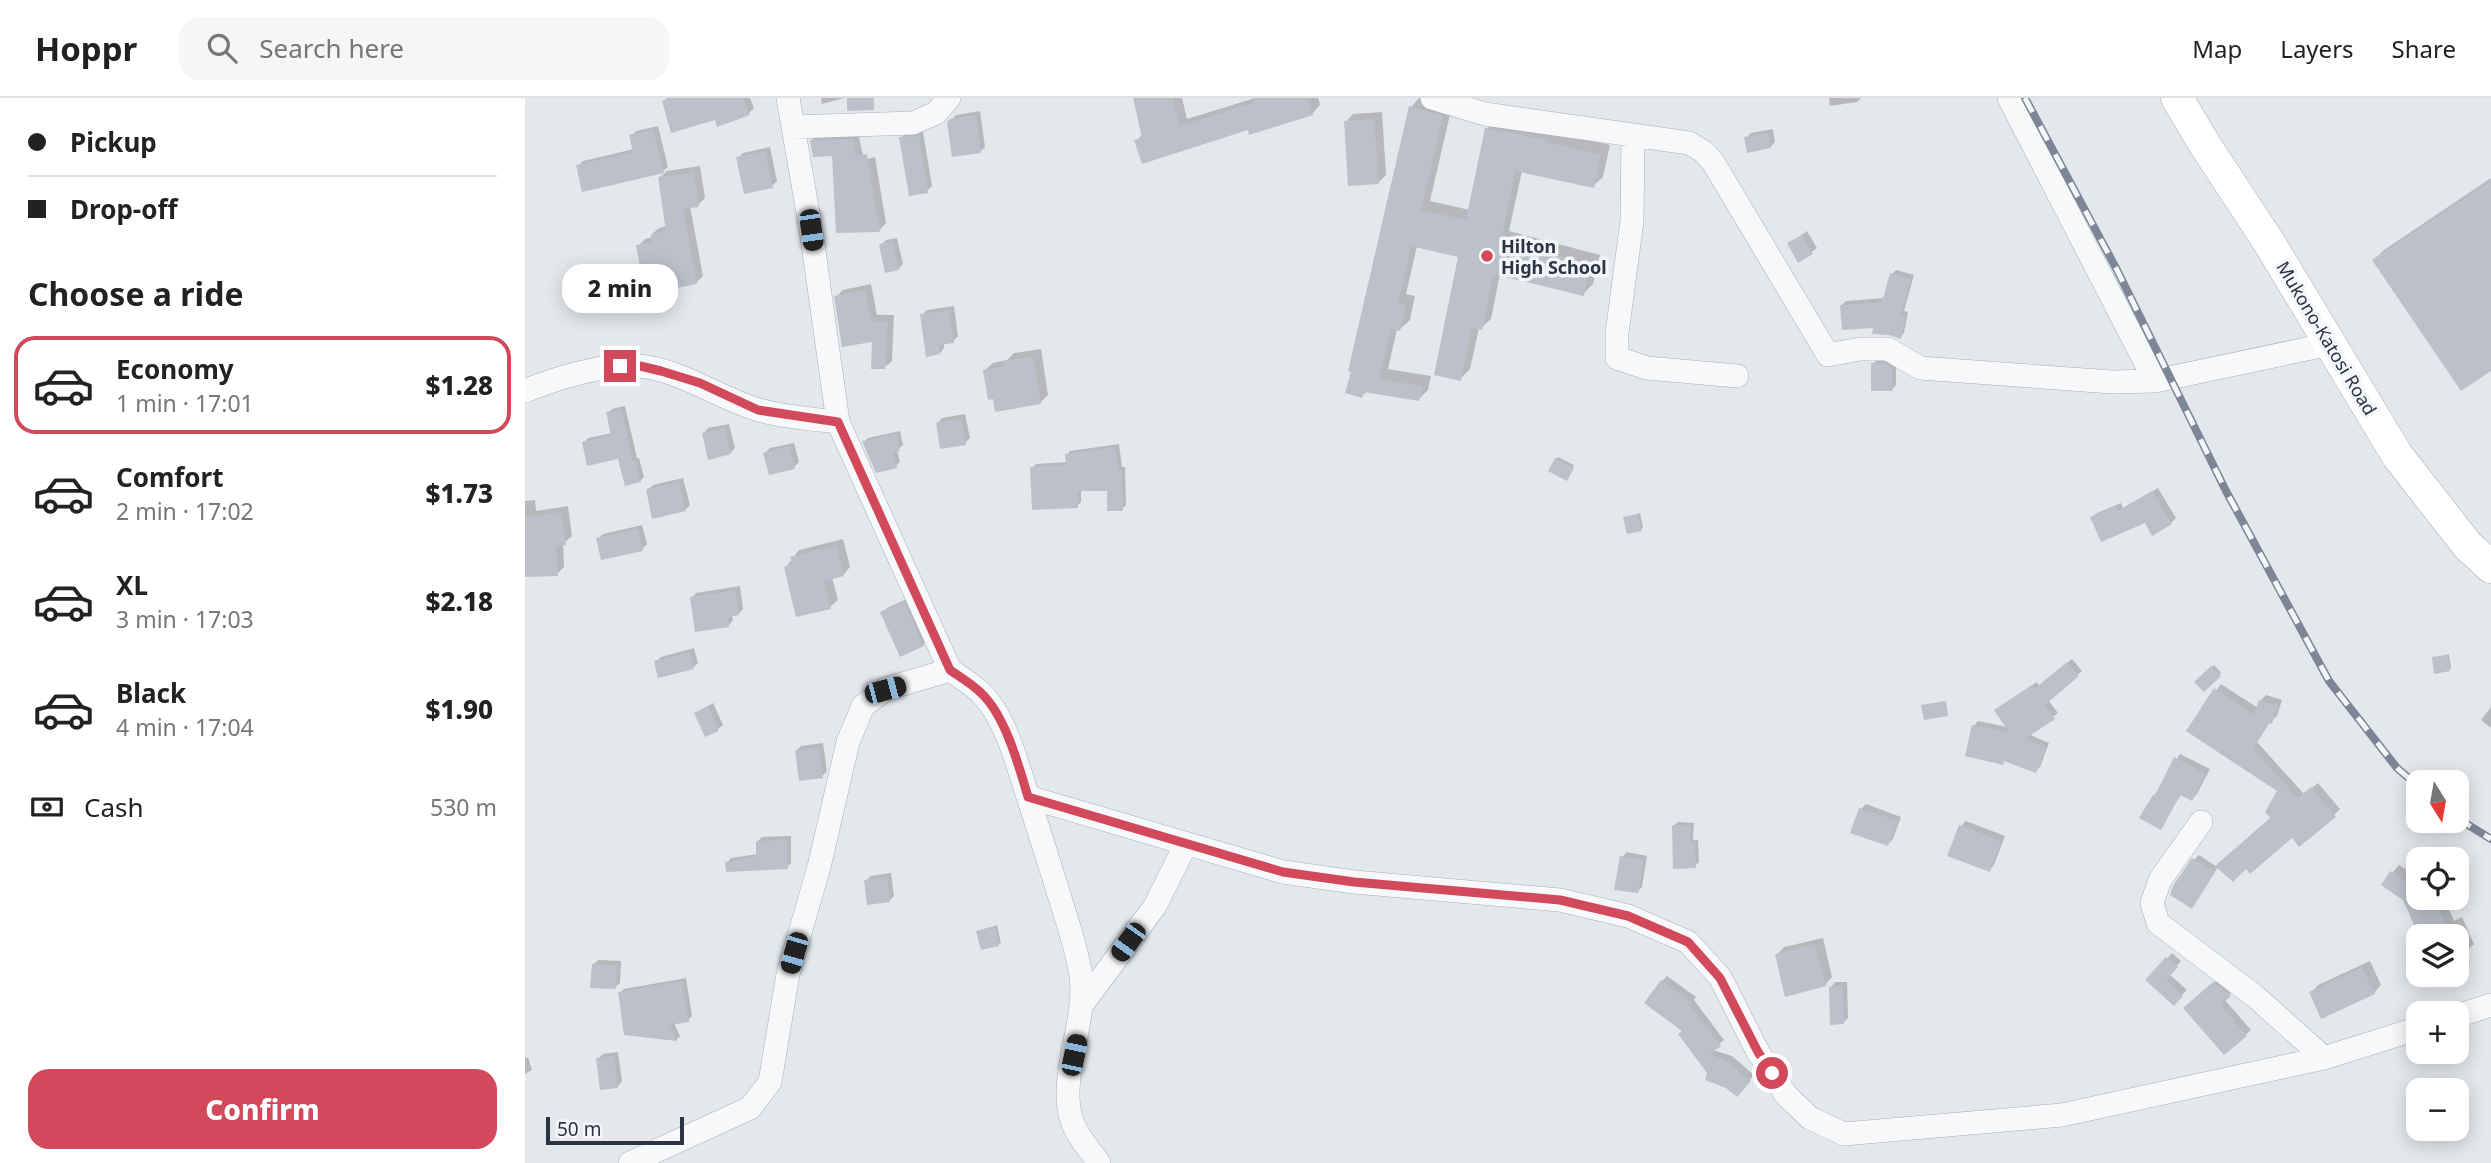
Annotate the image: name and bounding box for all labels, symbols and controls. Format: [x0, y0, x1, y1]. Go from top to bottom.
search box [179, 17, 669, 80]
text: Hoppr [35, 26, 137, 71]
icon: search [203, 29, 241, 67]
text: Search here [259, 30, 404, 66]
text: Map [2192, 32, 2242, 65]
text: Layers [2280, 32, 2354, 65]
text: Share [2392, 32, 2456, 65]
text: Pickup [70, 124, 157, 160]
text: Drop-off [70, 191, 177, 227]
car [798, 208, 825, 252]
place label: Hilton High School [1501, 234, 1607, 279]
marker: Hilton High School [1479, 248, 1495, 264]
street label: Mukono-Katosi Road [2271, 257, 2383, 419]
callout: 2 min [562, 264, 678, 314]
text: Choose a ride [28, 272, 244, 315]
text: 2 min [588, 272, 652, 304]
route end [604, 350, 636, 382]
text: Economy [116, 351, 234, 387]
icon: car [32, 354, 95, 417]
text: $1.28 [426, 367, 493, 403]
text: 1 min · 17:01 [116, 387, 254, 419]
text: Comfort [116, 459, 224, 495]
icon: car [32, 462, 95, 525]
text: $1.73 [426, 475, 493, 511]
text: 2 min · 17:02 [116, 495, 254, 527]
text: XL [116, 567, 148, 603]
icon: car [32, 570, 95, 633]
text: $2.18 [426, 583, 493, 619]
text: 3 min · 17:03 [116, 603, 254, 635]
car [862, 674, 909, 706]
text: Black [116, 675, 186, 711]
icon: car [32, 678, 95, 741]
text: $1.90 [426, 691, 493, 727]
text: 4 min · 17:04 [116, 711, 254, 743]
north arrow [2406, 770, 2469, 833]
map controls [2406, 770, 2469, 1141]
icon: cash [28, 788, 66, 826]
text: Cash [84, 789, 144, 825]
text: 530 m [430, 791, 497, 823]
button: locate [2406, 847, 2469, 910]
car [1108, 919, 1149, 965]
button: layers [2406, 924, 2469, 987]
car [779, 930, 810, 976]
button: + [2406, 1001, 2469, 1064]
car [1060, 1032, 1089, 1078]
route start [1756, 1057, 1788, 1089]
button: Confirm [28, 1069, 497, 1149]
button: − [2406, 1078, 2469, 1141]
scale bar [546, 1114, 684, 1146]
text: 50 m [557, 1116, 601, 1142]

